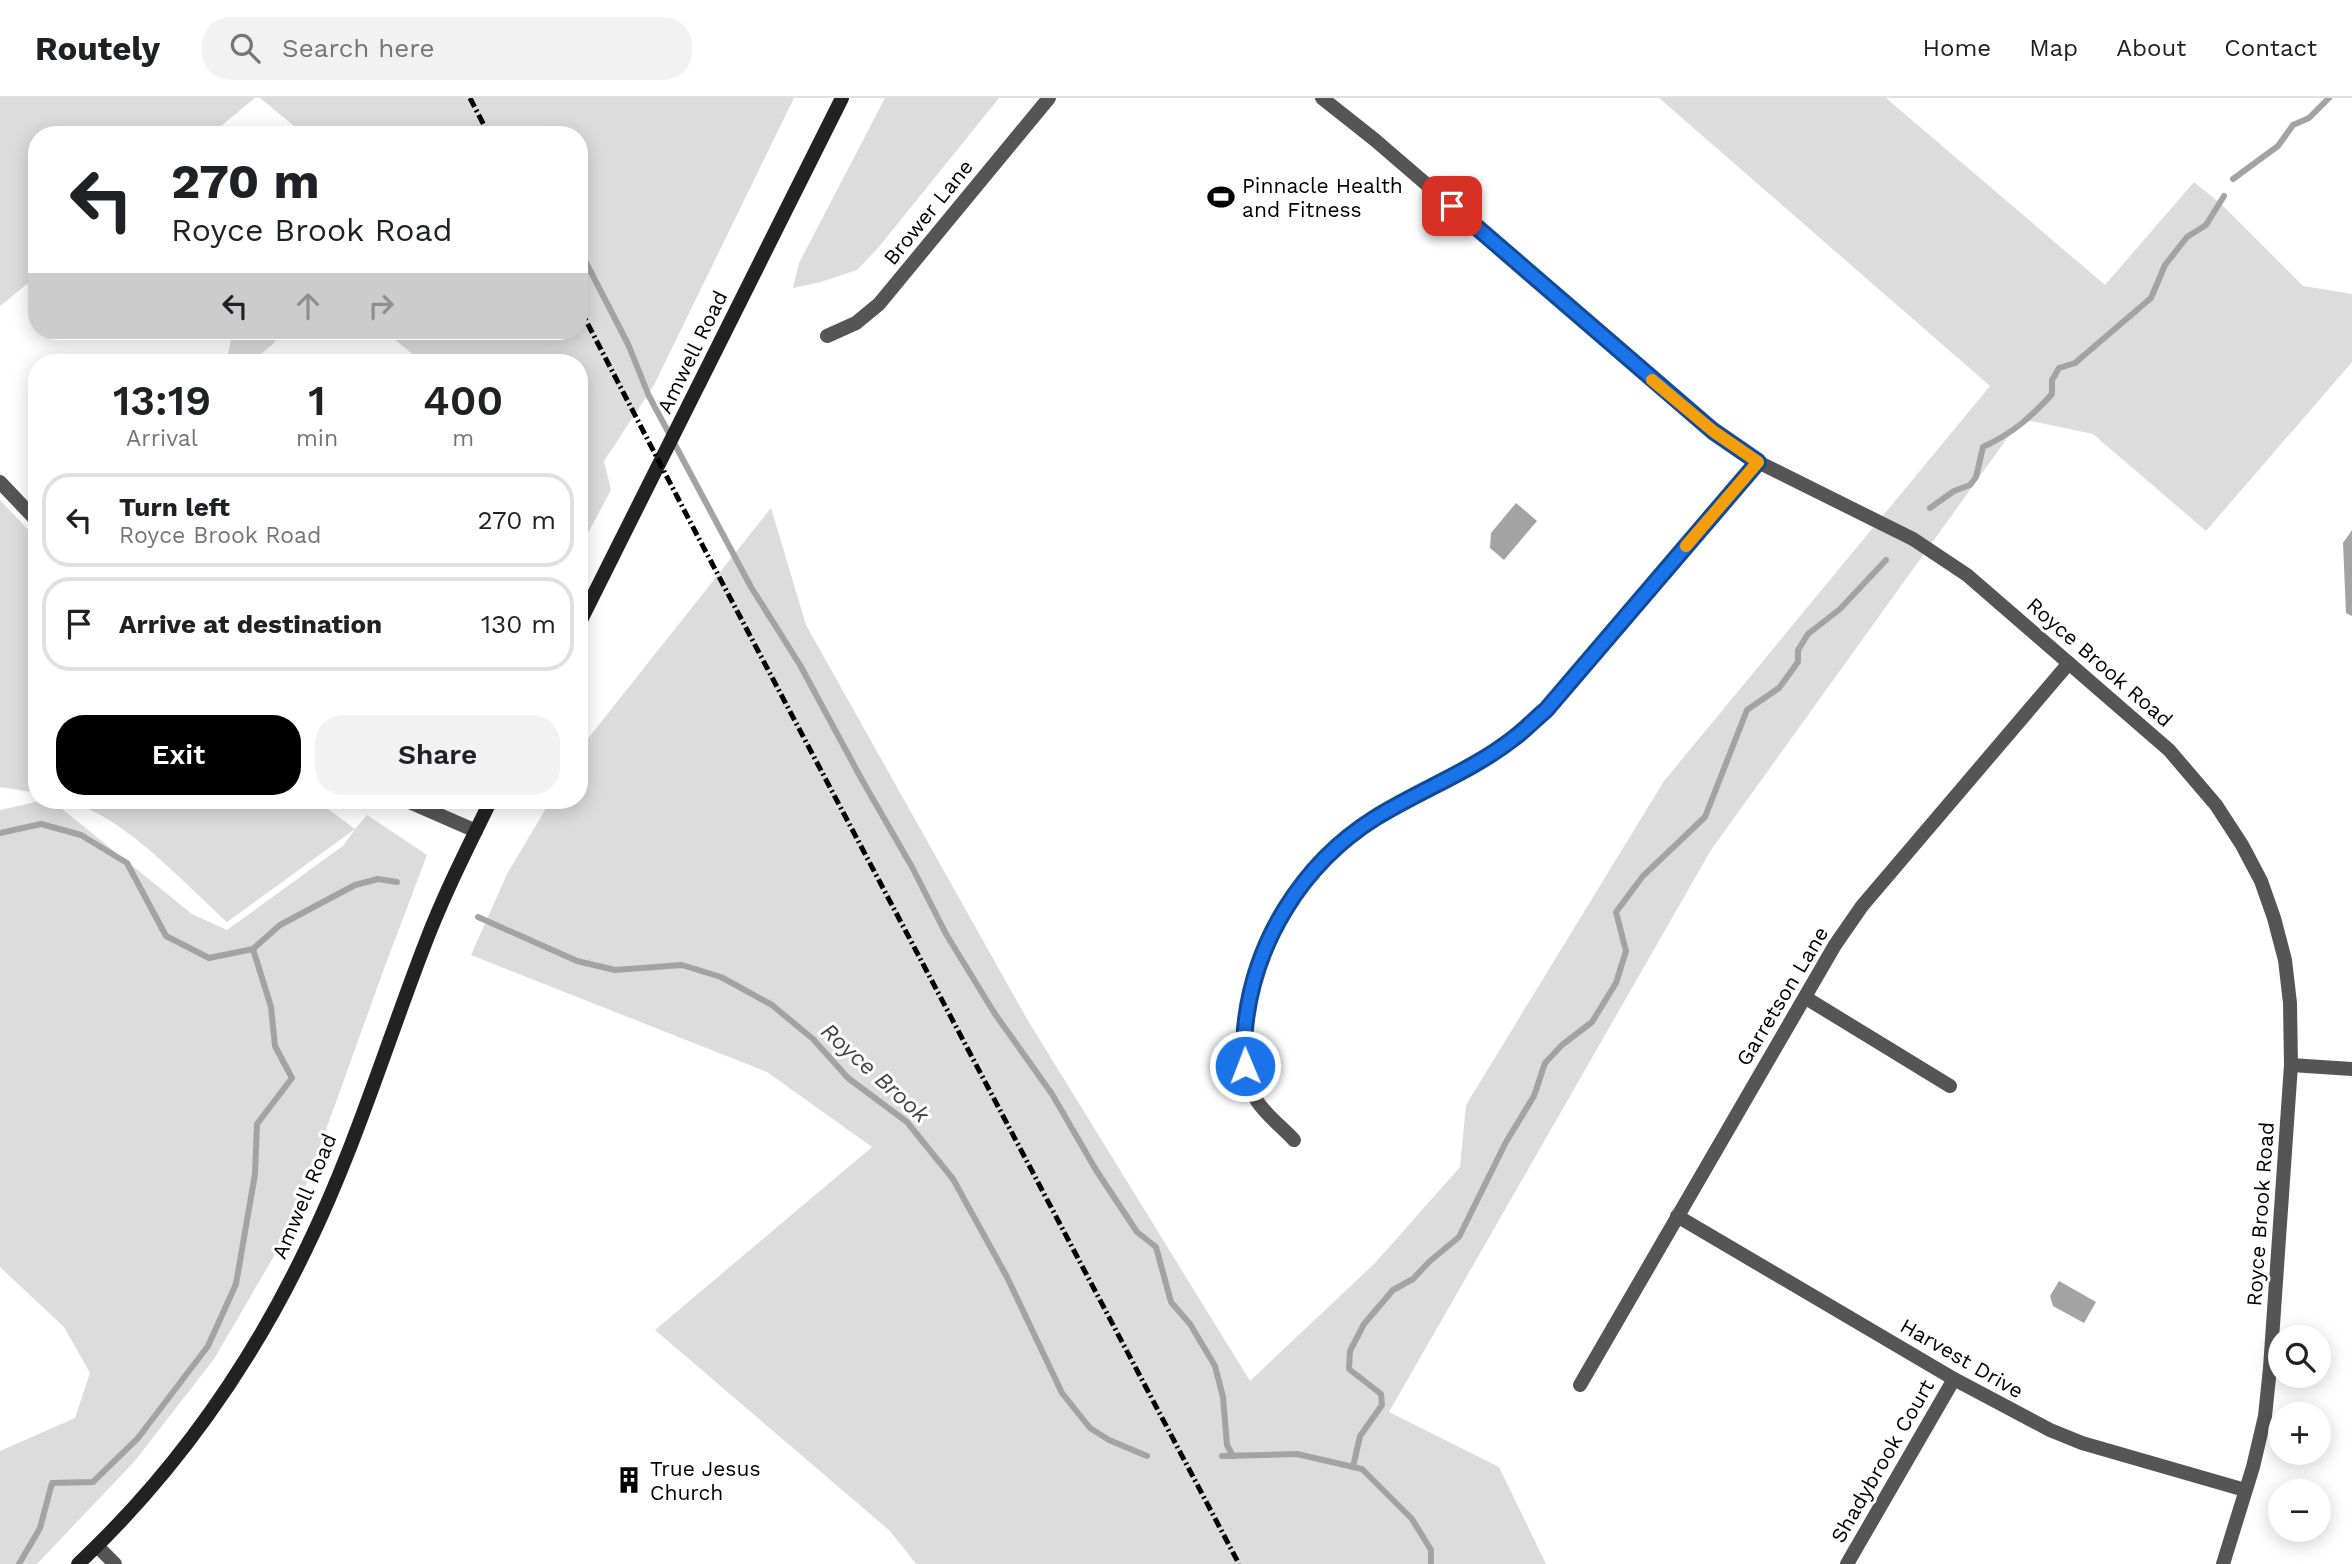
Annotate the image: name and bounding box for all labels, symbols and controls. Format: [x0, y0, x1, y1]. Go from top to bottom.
search box [202, 17, 692, 80]
text: Routely [35, 29, 160, 68]
icon: search [226, 29, 264, 67]
text: Search here [282, 33, 434, 63]
text: Home [1923, 34, 1991, 62]
text: Map [2029, 34, 2078, 62]
text: About [2116, 34, 2186, 62]
text: Contact [2224, 34, 2317, 62]
text: 270 m [171, 152, 320, 210]
icon: left [56, 154, 147, 245]
street label: Brower Lane [878, 154, 978, 270]
place label: Pinnacle Health and Fitness [1242, 173, 1403, 222]
pin [1422, 176, 1482, 236]
sports icon: Pinnacle Health and Fitness [1206, 182, 1236, 212]
icon: arrive [1433, 187, 1471, 225]
text: Royce Brook Road [171, 211, 453, 249]
street label: Amwell Road [651, 286, 733, 418]
icon: left [216, 287, 254, 325]
icon: ahead [289, 287, 327, 325]
icon: right [362, 287, 400, 325]
text: 13:19 [113, 376, 211, 425]
text: 1 [308, 376, 326, 425]
text: 400 [423, 376, 503, 425]
text: Arrival [126, 425, 198, 452]
text: min [296, 425, 338, 452]
text: m [452, 425, 474, 452]
text: Turn left [119, 492, 230, 522]
icon: left [60, 501, 98, 539]
text: 270 m [477, 505, 556, 535]
text: Royce Brook Road [119, 522, 321, 549]
street label: Royce Brook Road [2022, 592, 2178, 732]
icon: arrive [60, 605, 98, 643]
text: Arrive at destination [119, 609, 382, 639]
text: 130 m [481, 609, 556, 639]
button: Exit [56, 715, 301, 795]
button: Share [315, 715, 560, 795]
street label: Garretson Lane [1731, 922, 1833, 1070]
water label: Royce Brook [815, 1018, 936, 1129]
position arrow [1208, 1029, 1282, 1103]
street label: Royce Brook Road [2241, 1121, 2279, 1307]
street label: Amwell Road [266, 1130, 342, 1262]
street label: Harvest Drive [1896, 1313, 2028, 1403]
map controls [2268, 1325, 2331, 1542]
button: search [2268, 1325, 2331, 1388]
street label: Shadybrook Court [1825, 1375, 1939, 1547]
button: + [2268, 1402, 2331, 1465]
place label: True Jesus Church [650, 1456, 760, 1505]
building icon: True Jesus Church [614, 1465, 644, 1495]
button: − [2268, 1479, 2331, 1542]

